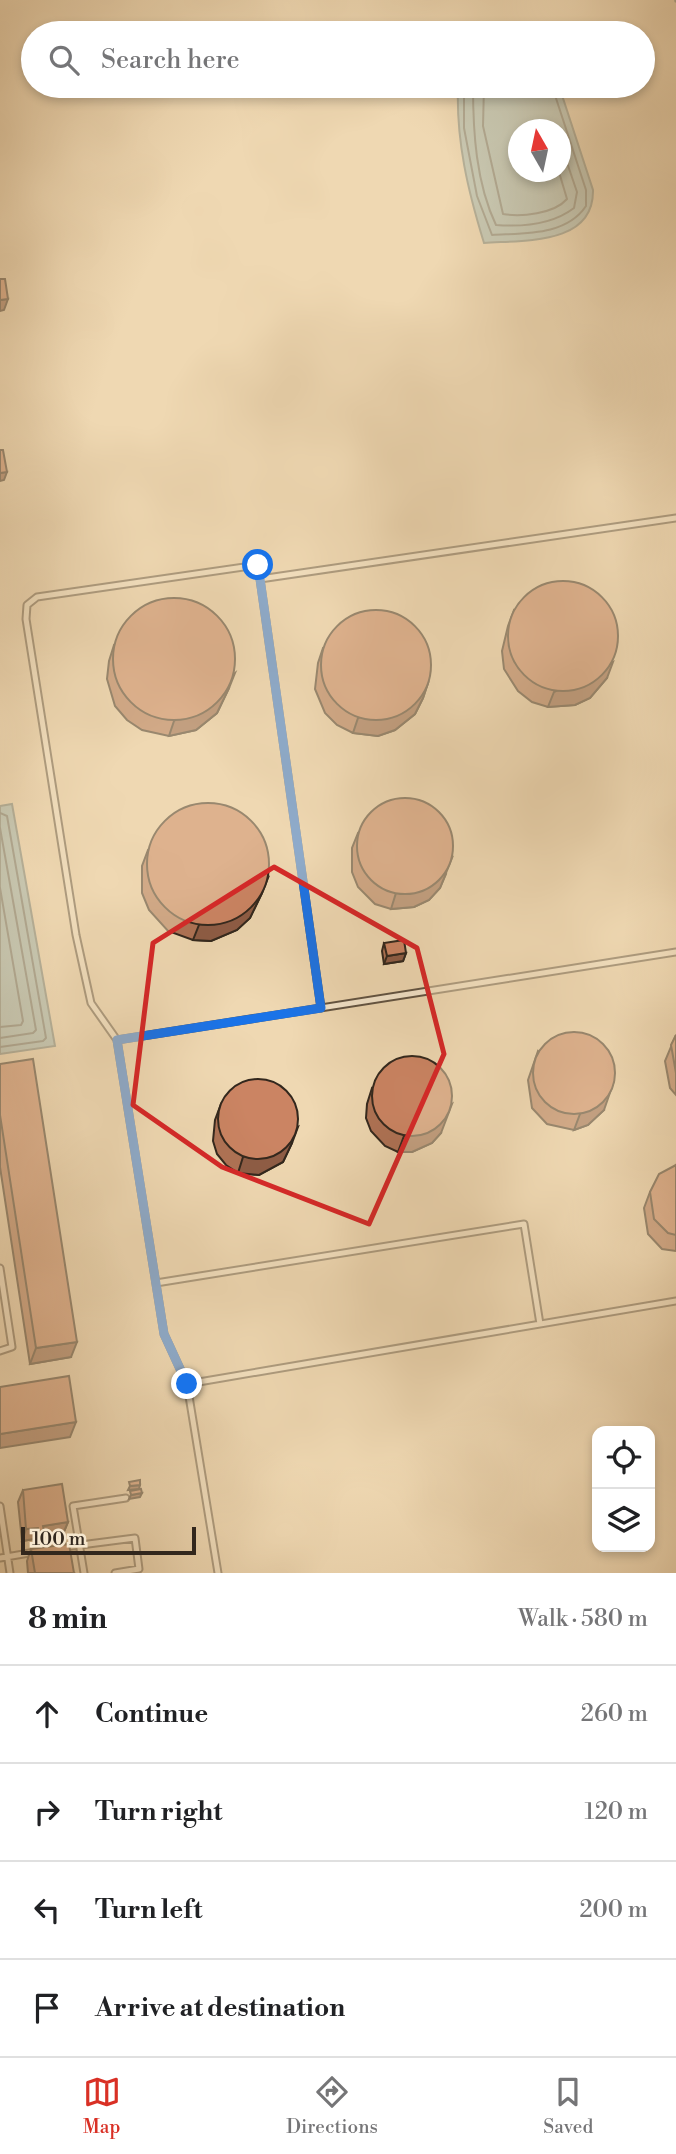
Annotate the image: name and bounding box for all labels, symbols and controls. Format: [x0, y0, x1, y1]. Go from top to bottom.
search box [21, 21, 655, 98]
icon: search [45, 41, 83, 79]
text: Search here [101, 44, 240, 76]
north arrow [508, 119, 571, 182]
route start [242, 549, 273, 580]
route end [171, 1368, 202, 1399]
map controls [592, 1426, 655, 1552]
button: locate [592, 1426, 655, 1489]
button: layers [592, 1489, 655, 1552]
scale bar [21, 1524, 196, 1556]
text: 100 m [32, 1527, 85, 1551]
text: 8 min [28, 1600, 107, 1638]
text: Walk · 580 m [518, 1605, 648, 1633]
icon: ahead [28, 1695, 66, 1733]
text: Continue [95, 1698, 208, 1730]
text: 260 m [581, 1700, 648, 1728]
icon: right [28, 1793, 66, 1831]
text: Turn right [95, 1796, 223, 1828]
text: 120 m [584, 1798, 648, 1826]
icon: left [28, 1891, 66, 1929]
text: Turn left [95, 1894, 203, 1926]
text: 200 m [580, 1896, 648, 1924]
icon: arrive [28, 1989, 66, 2027]
text: Arrive at destination [95, 1992, 345, 2024]
tab: Map [83, 2073, 121, 2139]
tab: Directions [286, 2073, 378, 2139]
tab: Saved [543, 2073, 593, 2139]

